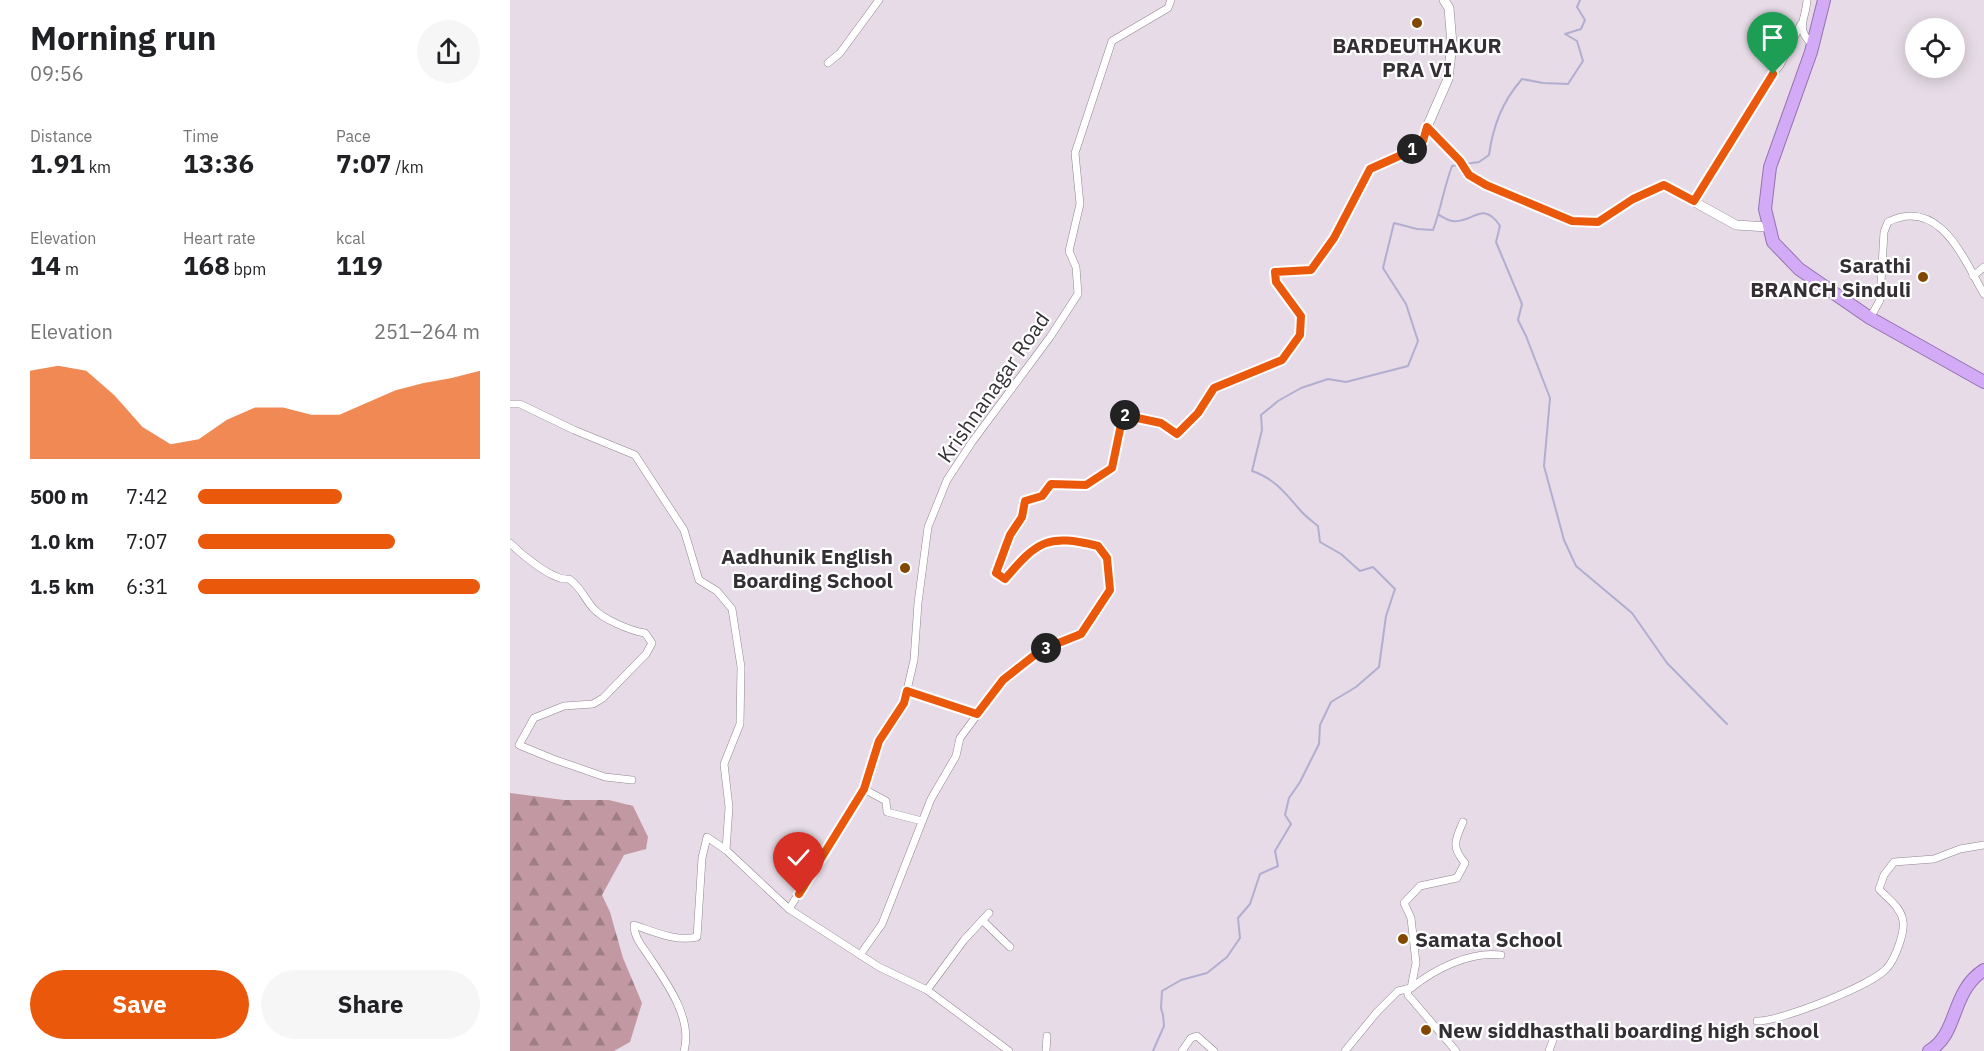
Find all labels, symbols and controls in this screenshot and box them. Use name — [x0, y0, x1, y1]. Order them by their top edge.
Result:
pin — [1747, 12, 1798, 74]
text: Morning run — [30, 16, 216, 59]
marker: BARDEUTHAKUR PRA VI — [1410, 16, 1424, 30]
map controls — [1905, 18, 1965, 78]
button: locate — [1905, 18, 1965, 78]
button: share — [417, 20, 480, 83]
icon: arrive — [1756, 21, 1789, 54]
place label: BARDEUTHAKUR PRA VI — [1332, 31, 1502, 83]
text: 09:56 — [30, 60, 84, 87]
text: Distance — [30, 126, 92, 146]
text: Time — [183, 126, 219, 146]
text: Pace — [336, 126, 371, 146]
pin: 1 — [1397, 134, 1427, 164]
text: 1 — [1407, 139, 1417, 159]
text: 1.91 — [30, 146, 85, 180]
text: 13:36 — [183, 146, 254, 180]
text: 7:07 — [336, 146, 391, 180]
text: km — [85, 157, 111, 177]
text: /km — [391, 157, 424, 177]
text: Elevation — [30, 228, 96, 248]
text: Heart rate — [183, 228, 256, 248]
text: kcal — [336, 228, 365, 248]
text: 14 — [30, 248, 61, 282]
text: 168 — [183, 248, 230, 282]
text: 119 — [336, 248, 383, 282]
place label: Sarathi BRANCH Sinduli — [1750, 251, 1911, 303]
text: m — [61, 259, 79, 279]
text: bpm — [230, 259, 266, 279]
marker: Sarathi BRANCH Sinduli — [1916, 270, 1930, 284]
street label: Krishnanagar Road — [931, 306, 1055, 468]
text: Elevation — [30, 318, 113, 345]
text: 251–264 m — [374, 318, 480, 345]
pin: 2 — [1110, 400, 1140, 430]
text: 2 — [1120, 405, 1130, 425]
text: 500 m — [30, 483, 89, 510]
text: 7:42 — [126, 483, 168, 510]
text: 1.0 km — [30, 528, 94, 555]
text: 7:07 — [126, 528, 168, 555]
place label: Aadhunik English Boarding School — [721, 542, 893, 594]
marker: Aadhunik English Boarding School — [898, 561, 912, 575]
text: 1.5 km — [30, 573, 94, 600]
text: 6:31 — [126, 573, 168, 600]
pin: 3 — [1031, 633, 1061, 663]
text: 3 — [1041, 638, 1051, 658]
pin — [773, 832, 824, 894]
icon: check — [782, 841, 815, 874]
place label: Samata School — [1415, 925, 1562, 953]
marker: Samata School — [1396, 932, 1410, 946]
button: Save — [30, 970, 249, 1039]
button: Share — [261, 970, 480, 1039]
place label: New siddhasthali boarding high school — [1438, 1016, 1819, 1044]
marker: New siddhasthali boarding high school — [1419, 1023, 1433, 1037]

